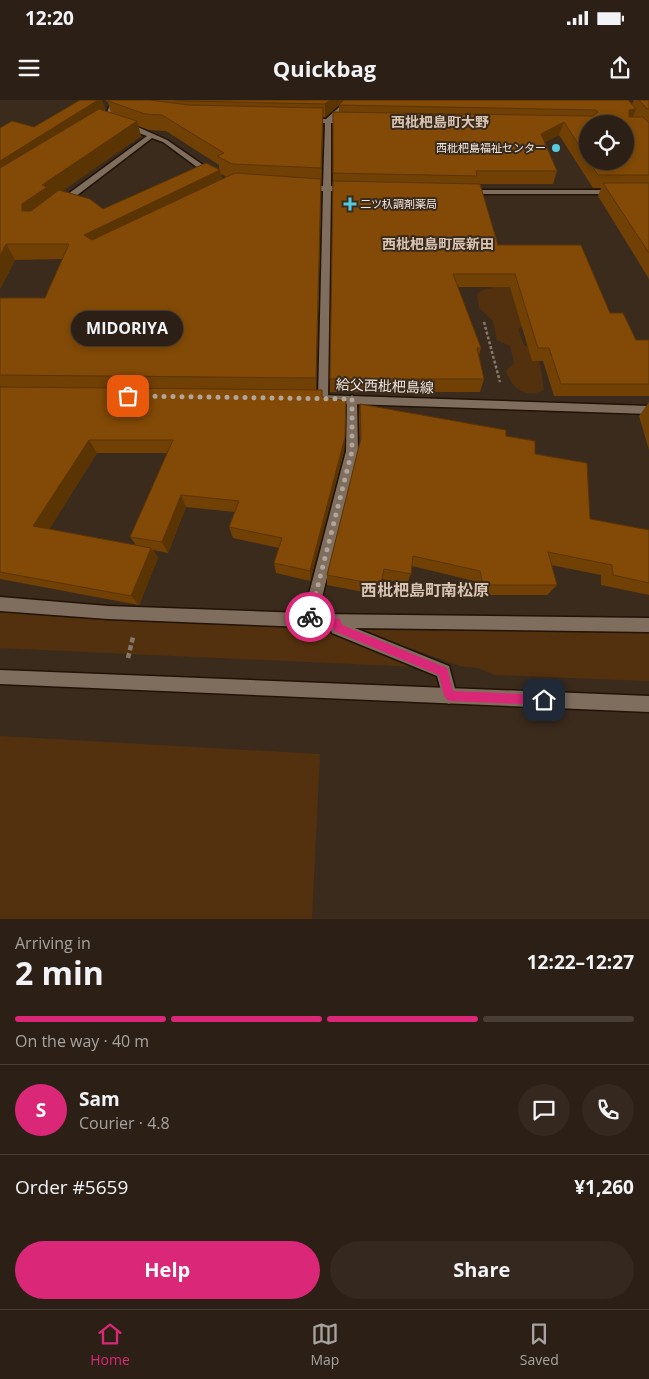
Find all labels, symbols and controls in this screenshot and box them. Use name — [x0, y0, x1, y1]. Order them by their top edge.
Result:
text: 12:20 — [25, 5, 74, 31]
text: Quickbag — [273, 53, 376, 83]
icon: menu — [15, 54, 43, 82]
icon: share — [606, 54, 634, 82]
district label: 西枇杷島町大野 — [391, 112, 489, 131]
map controls — [579, 115, 634, 170]
button: locate — [579, 115, 634, 170]
place label: 西枇杷島福祉センター — [436, 140, 546, 155]
marker: 西枇杷島福祉センター — [550, 142, 562, 154]
place label: 二ツ杁調剤薬局 — [360, 196, 437, 211]
marker: 二ツ杁調剤薬局 — [344, 198, 356, 210]
district label: 西枇杷島町辰新田 — [382, 234, 494, 253]
callout: MIDORIYA — [72, 311, 184, 346]
text: MIDORIYA — [86, 317, 168, 339]
street label: 給父西枇杷島線 — [336, 374, 434, 397]
pin — [107, 375, 149, 417]
icon: bag — [114, 382, 142, 410]
district label: 西枇杷島町南松原 — [361, 579, 489, 601]
courier — [285, 592, 335, 642]
icon: bike — [296, 603, 324, 631]
pin — [523, 679, 565, 721]
icon: home — [530, 686, 558, 714]
text: Arriving in — [15, 932, 91, 954]
text: 12:22–12:27 — [527, 949, 634, 975]
text: 2 min — [15, 951, 104, 994]
text: On the way · 40 m — [15, 1030, 149, 1052]
button: chat — [518, 1084, 570, 1136]
button: phone — [582, 1084, 634, 1136]
text: Sam — [79, 1086, 120, 1112]
text: S — [36, 1097, 46, 1123]
text: Courier · 4.8 — [79, 1112, 170, 1134]
text: Order #5659 — [15, 1174, 128, 1200]
text: ¥1,260 — [574, 1174, 634, 1200]
button: Help — [15, 1241, 320, 1299]
button: Share — [330, 1241, 634, 1299]
tab: Home — [90, 1320, 130, 1369]
tab: Map — [310, 1320, 339, 1369]
tab: Saved — [520, 1320, 559, 1369]

